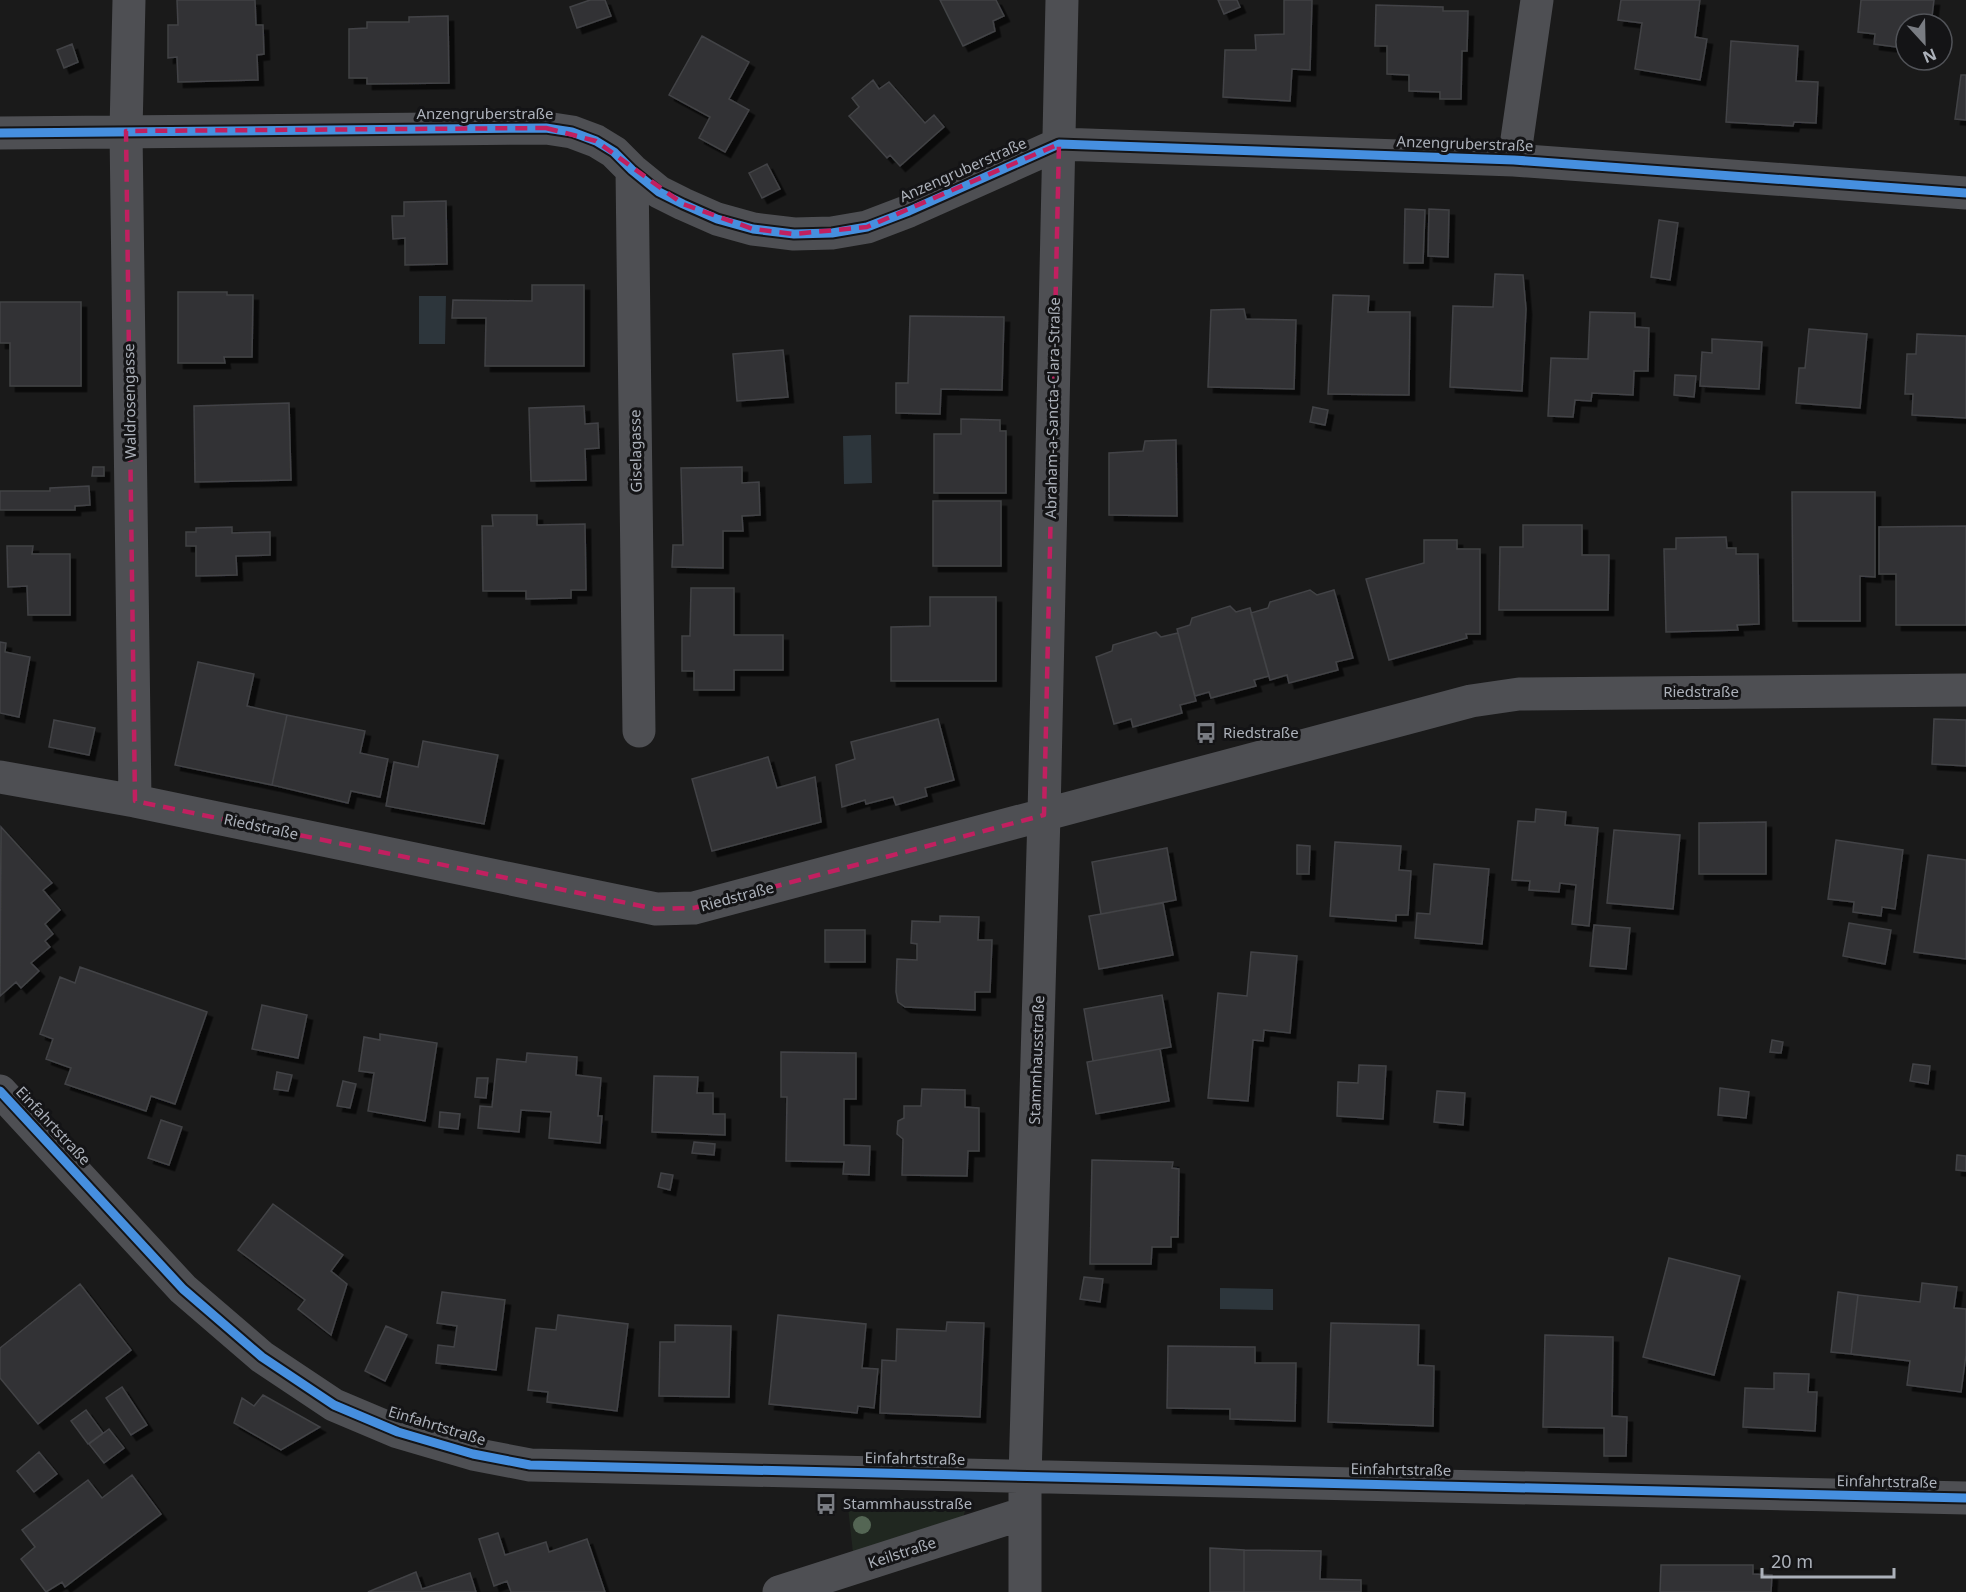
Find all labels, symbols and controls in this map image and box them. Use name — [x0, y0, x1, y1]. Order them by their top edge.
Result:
north arrow — [1894, 12, 1954, 72]
text: N — [1919, 43, 1940, 69]
street label: Anzengruberstraße — [416, 103, 554, 123]
street label: Anzengruberstraße — [1396, 131, 1534, 155]
street label: Anzengruberstraße — [896, 132, 1029, 206]
street label: Abraham-a-Sancta-Clara-Straße — [1040, 297, 1064, 519]
street label: Waldrosengasse — [118, 343, 140, 459]
street label: Giselagasse — [624, 409, 646, 493]
street label: Riedstraße — [1663, 681, 1739, 701]
bus stop icon: Riedstraße — [1194, 721, 1218, 745]
place label: Riedstraße — [1223, 722, 1299, 742]
street label: Riedstraße — [222, 808, 300, 844]
street label: Riedstraße — [698, 877, 776, 915]
street label: Stammhausstraße — [1024, 995, 1048, 1125]
street label: Einfahrtstraße — [12, 1082, 95, 1169]
street label: Einfahrtstraße — [386, 1401, 488, 1449]
street label: Einfahrtstraße — [864, 1447, 966, 1469]
street label: Einfahrtstraße — [1350, 1458, 1452, 1480]
street label: Einfahrtstraße — [1836, 1470, 1938, 1492]
bus stop icon: Stammhausstraße — [814, 1492, 838, 1516]
place label: Stammhausstraße — [843, 1493, 972, 1513]
street label: Keilstraße — [865, 1532, 938, 1572]
scale bar — [1762, 1541, 1894, 1579]
text: 20 m — [1771, 1549, 1813, 1573]

